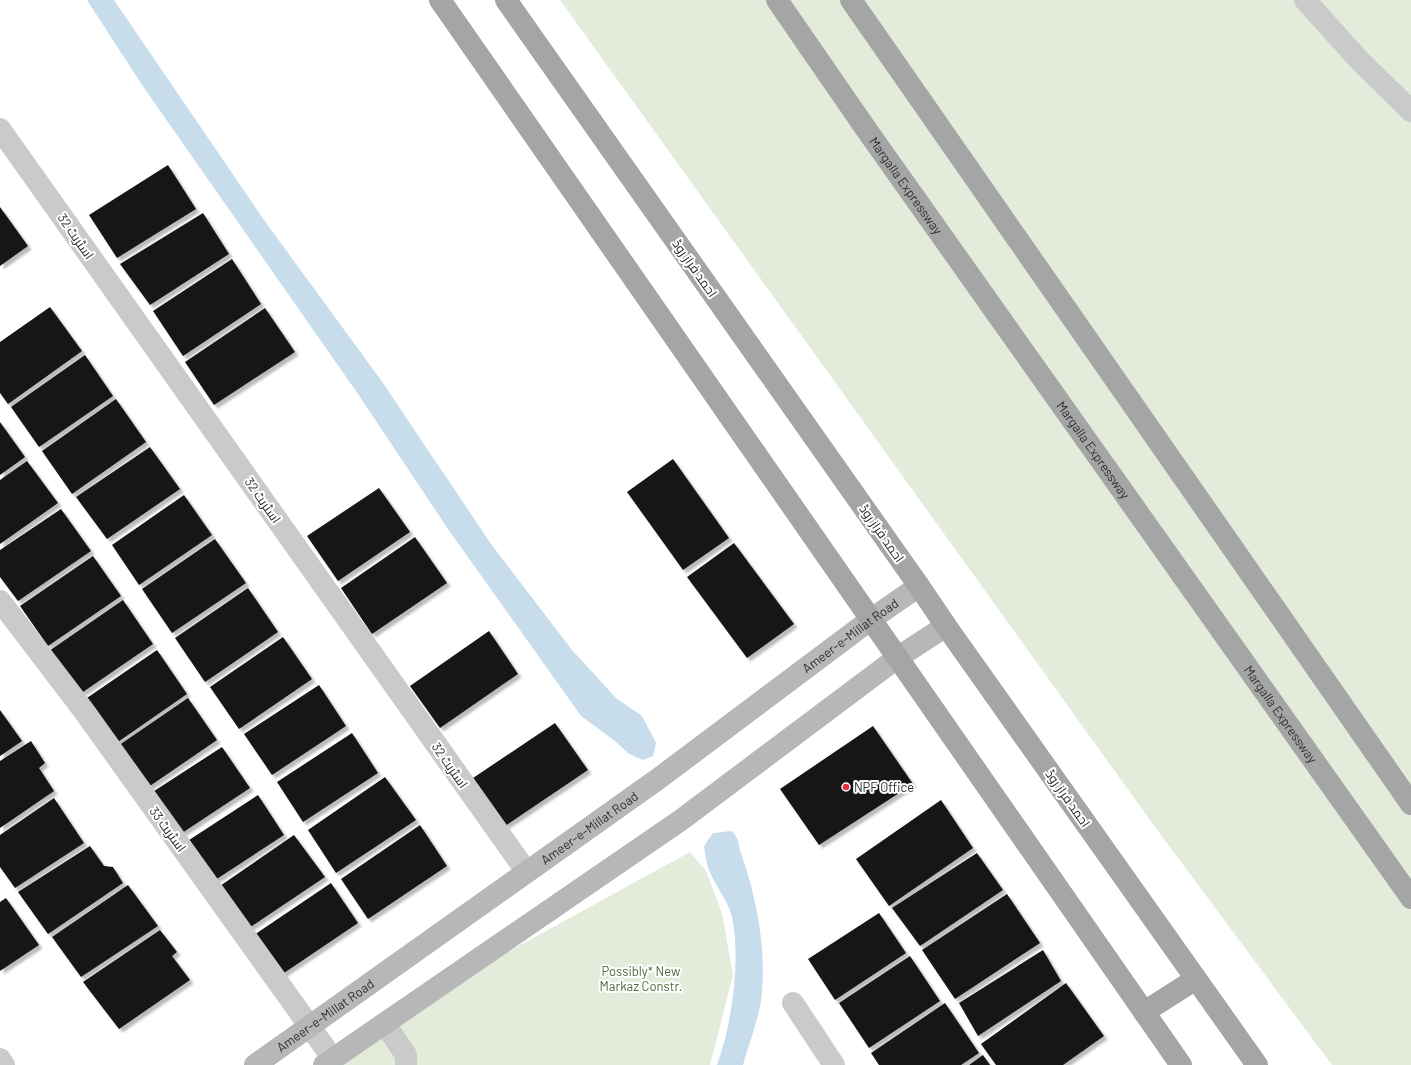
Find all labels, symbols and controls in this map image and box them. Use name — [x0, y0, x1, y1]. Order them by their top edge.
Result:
street label: Margalla Expressway — [866, 134, 946, 237]
street label: اسٹریٹ 32 — [54, 210, 98, 262]
street label: احمد فراز روڈ — [669, 236, 721, 300]
street label: Margalla Expressway — [1053, 398, 1133, 502]
street label: اسٹریٹ 32 — [241, 474, 285, 526]
street label: احمد فراز روڈ — [856, 501, 908, 565]
street label: Ameer-e-Millat Road — [799, 595, 901, 676]
street label: Margalla Expressway — [1241, 662, 1321, 766]
street label: اسٹریٹ 32 — [428, 739, 472, 791]
street label: احمد فراز روڈ — [1042, 766, 1094, 830]
place label: NPF Office — [854, 779, 914, 795]
marker: NPF Office — [841, 782, 851, 792]
street label: Ameer-e-Millat Road — [538, 788, 641, 868]
street label: اسٹریٹ 33 — [146, 803, 190, 855]
park label: Possibly* New Markaz Constr. — [600, 963, 682, 994]
street label: Ameer-e-Millat Road — [273, 975, 377, 1055]

